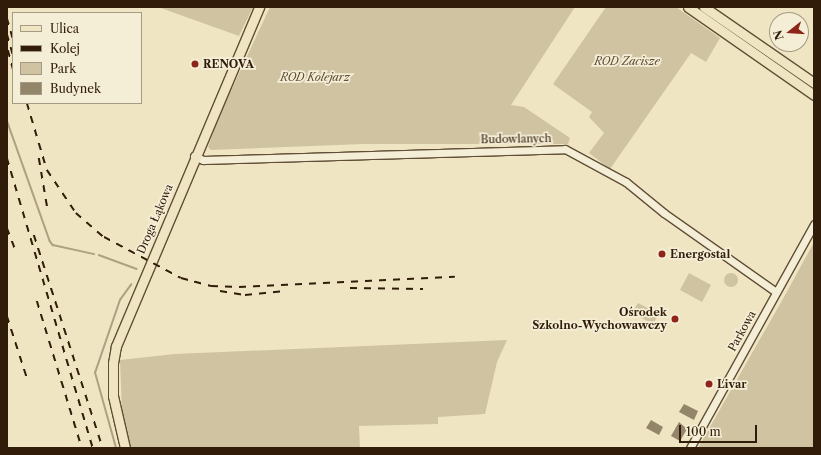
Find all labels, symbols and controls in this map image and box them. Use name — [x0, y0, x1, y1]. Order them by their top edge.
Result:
legend — [12, 12, 142, 104]
north arrow — [769, 12, 809, 52]
text: Ulica — [50, 21, 79, 36]
text: N — [770, 29, 787, 42]
text: Kolej — [50, 41, 80, 56]
park label: ROD Zacisze — [594, 54, 660, 68]
place label: RENOVA — [203, 57, 254, 71]
marker: RENOVA — [190, 59, 200, 69]
text: Park — [50, 61, 76, 76]
park label: ROD Kolejarz — [280, 70, 350, 84]
text: Budynek — [50, 81, 101, 96]
street label: Budowlanych — [480, 132, 552, 146]
street label: Droga Łąkowa — [134, 182, 176, 256]
place label: Energostal — [670, 247, 730, 261]
marker: Energostal — [657, 249, 667, 259]
place label: Ośrodek Szkolno-Wychowawczy — [532, 306, 667, 332]
street label: Parkowa — [725, 308, 759, 354]
marker: Ośrodek Szkolno-Wychowawczy — [670, 314, 680, 324]
place label: Livar — [717, 377, 747, 391]
marker: Livar — [704, 379, 714, 389]
scale bar — [681, 417, 759, 443]
text: 100 m — [686, 424, 721, 439]

